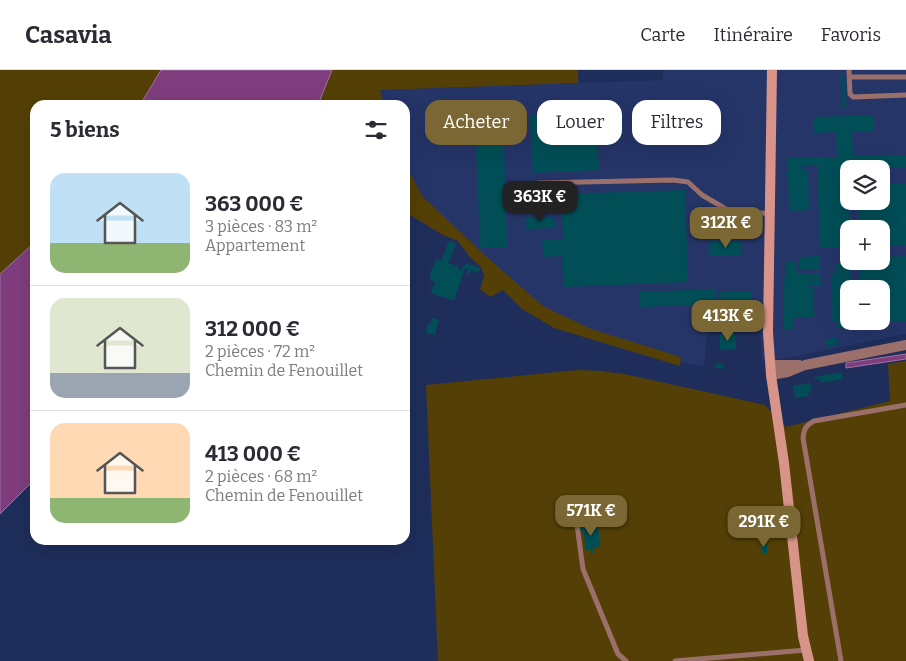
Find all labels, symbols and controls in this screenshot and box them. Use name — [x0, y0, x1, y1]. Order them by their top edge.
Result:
text: Casavia — [25, 21, 112, 49]
text: Carte — [640, 24, 685, 46]
text: Itinéraire — [713, 24, 793, 46]
text: Favoris — [821, 24, 881, 46]
chip: Acheter — [425, 100, 527, 145]
chip: Louer — [537, 100, 622, 145]
chip: Filtres — [632, 100, 721, 145]
icon: filters — [362, 116, 390, 144]
text: 5 biens — [50, 117, 120, 143]
map controls — [840, 160, 890, 330]
button: layers — [840, 160, 890, 210]
pin: 363K € — [499, 180, 581, 223]
text: 363K € — [514, 187, 566, 206]
text: 363 000 € — [205, 191, 304, 217]
icon: home — [90, 193, 150, 253]
pin: 312K € — [685, 206, 767, 249]
text: 312K € — [701, 213, 751, 232]
text: 3 pièces · 83 m² — [205, 217, 317, 236]
button: + — [840, 220, 890, 270]
text: Appartement — [205, 236, 305, 255]
button: − — [840, 280, 890, 330]
pin: 413K € — [687, 300, 769, 342]
text: 413K € — [702, 306, 754, 325]
text: 312 000 € — [205, 316, 300, 342]
icon: home — [90, 318, 150, 378]
text: 2 pièces · 72 m² — [205, 342, 315, 361]
text: Chemin de Fenouillet — [205, 361, 363, 380]
text: 413 000 € — [205, 441, 301, 467]
icon: home — [90, 443, 150, 503]
text: 2 pièces · 68 m² — [205, 467, 317, 486]
text: Chemin de Fenouillet — [205, 486, 363, 505]
pin: 571K € — [550, 494, 632, 537]
text: 571K € — [566, 501, 616, 520]
pin: 291K € — [723, 506, 805, 548]
text: 291K € — [739, 512, 789, 531]

